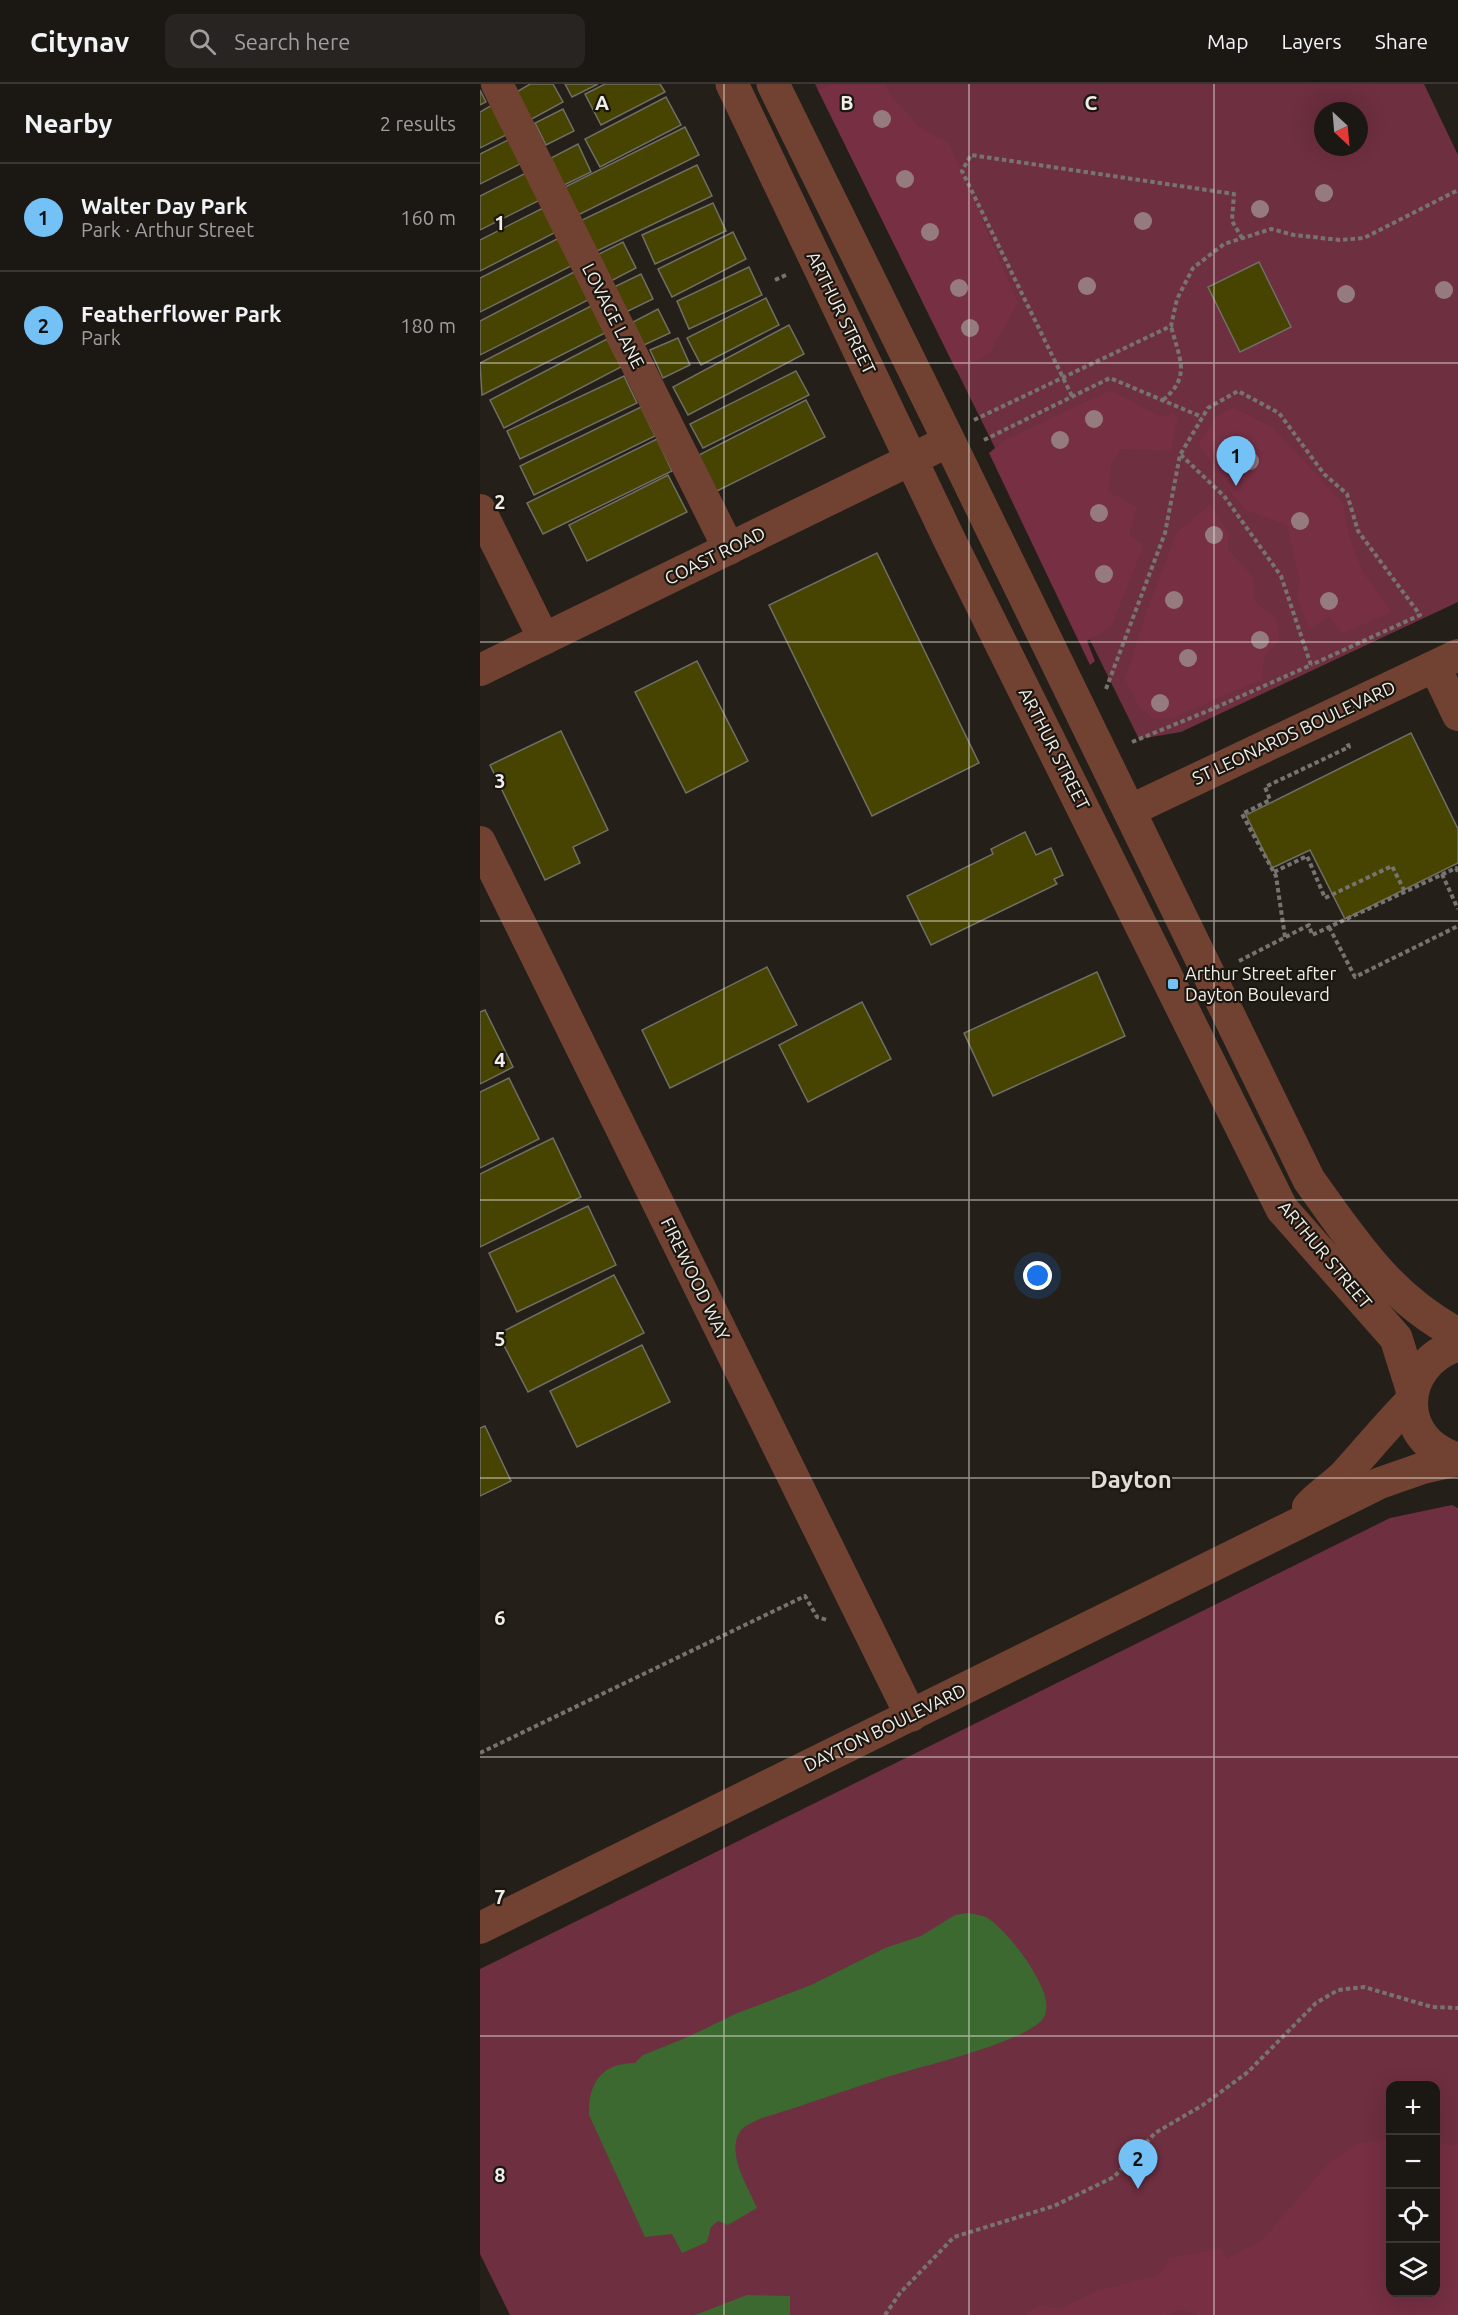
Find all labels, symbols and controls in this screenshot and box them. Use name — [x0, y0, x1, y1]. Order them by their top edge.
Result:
search box — [165, 14, 585, 68]
icon: search — [186, 25, 219, 58]
text: Citynav — [30, 26, 129, 57]
text: Search here — [234, 29, 350, 54]
text: Map — [1207, 29, 1248, 53]
text: Layers — [1281, 29, 1342, 53]
text: Share — [1375, 29, 1428, 53]
text: A — [595, 91, 609, 114]
text: B — [840, 91, 854, 114]
text: C — [1085, 91, 1098, 114]
north arrow — [1314, 102, 1368, 156]
text: Nearby — [24, 109, 112, 138]
text: 2 results — [380, 112, 456, 135]
text: Walter Day Park — [81, 193, 247, 218]
text: 1 — [38, 206, 49, 229]
text: 160 m — [400, 206, 456, 229]
text: 1 — [494, 211, 506, 234]
text: Park · Arthur Street — [81, 218, 254, 241]
street label: ARTHUR STREET — [804, 248, 880, 377]
street label: LOVAGE LANE — [579, 260, 649, 371]
text: Featherflower Park — [81, 301, 281, 326]
text: 2 — [38, 314, 49, 337]
text: 180 m — [400, 314, 456, 337]
text: Park — [81, 326, 121, 349]
pin: 1 — [1216, 436, 1256, 486]
text: 2 — [494, 490, 506, 513]
street label: COAST ROAD — [661, 522, 768, 588]
street label: ST LEONARDS BOULEVARD — [1189, 676, 1398, 788]
street label: ARTHUR STREET — [1016, 684, 1094, 813]
text: 3 — [494, 769, 506, 792]
place label: Arthur Street after Dayton Boulevard — [1185, 963, 1337, 1004]
marker: Arthur Street after Dayton Boulevard — [1166, 977, 1180, 991]
text: 4 — [494, 1048, 506, 1071]
street label: ARTHUR STREET — [1275, 1197, 1376, 1312]
street label: FIREWOOD WAY — [658, 1214, 735, 1344]
your location — [1023, 1261, 1052, 1290]
text: 5 — [494, 1327, 506, 1350]
district label: Dayton — [1090, 1466, 1172, 1493]
text: 6 — [494, 1606, 506, 1629]
street label: DAYTON BOULEVARD — [800, 1679, 969, 1775]
text: 7 — [494, 1885, 506, 1908]
map controls — [1386, 2081, 1440, 2297]
button: + — [1386, 2081, 1440, 2135]
button: − — [1386, 2135, 1440, 2189]
pin: 2 — [1118, 2140, 1158, 2189]
text: 8 — [494, 2163, 506, 2186]
button: locate — [1386, 2189, 1440, 2243]
button: layers — [1386, 2243, 1440, 2297]

